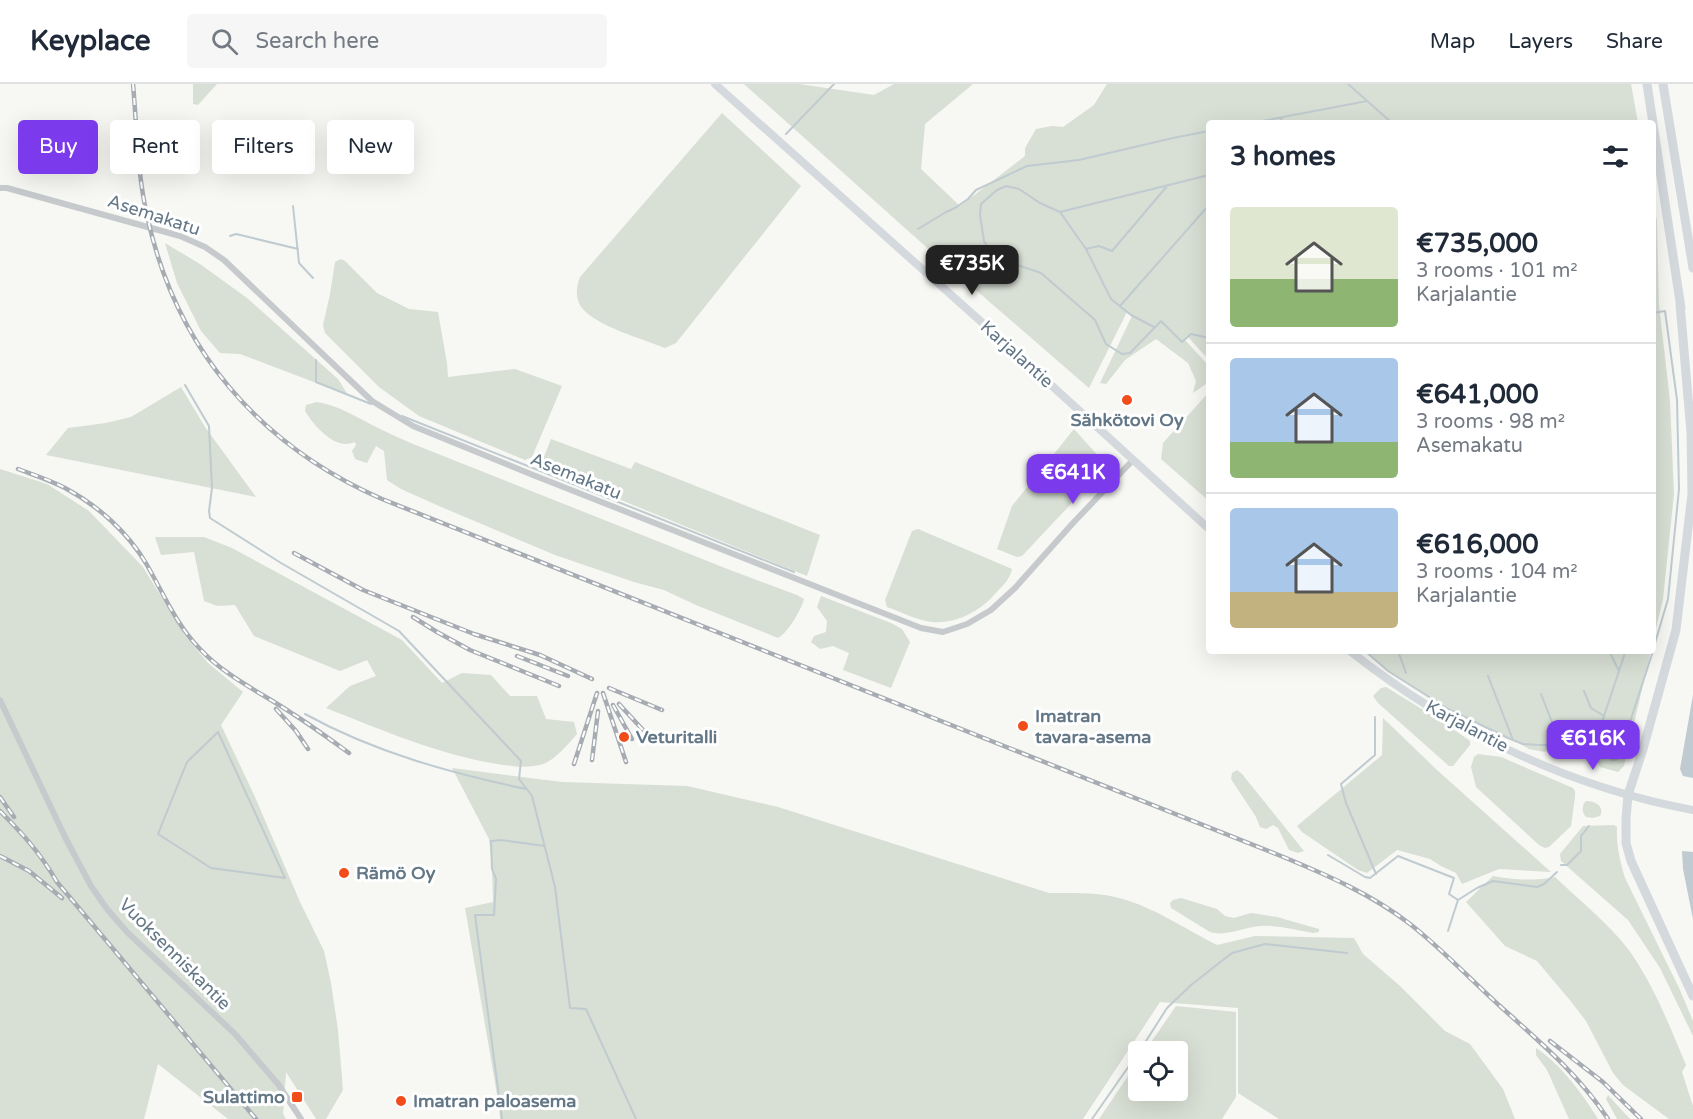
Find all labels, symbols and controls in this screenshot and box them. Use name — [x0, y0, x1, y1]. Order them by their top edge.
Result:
search box — [187, 14, 607, 68]
text: Keyplace — [30, 24, 151, 58]
icon: search — [208, 25, 241, 58]
text: Search here — [256, 28, 379, 54]
text: Map — [1430, 29, 1475, 54]
text: Layers — [1508, 29, 1573, 54]
text: Share — [1606, 29, 1663, 54]
chip: Buy — [18, 120, 98, 174]
chip: Rent — [110, 120, 200, 174]
chip: Filters — [212, 120, 315, 174]
chip: New — [327, 120, 414, 174]
icon: filters — [1599, 140, 1632, 173]
text: 3 homes — [1230, 141, 1336, 172]
street label: Asemakatu — [105, 190, 203, 240]
text: €735,000 — [1416, 228, 1538, 259]
icon: home — [1278, 231, 1350, 303]
pin: €735K — [930, 245, 1014, 296]
text: €735K — [940, 252, 1004, 276]
text: 3 rooms · 101 m² — [1416, 259, 1578, 283]
text: Karjalantie — [1416, 283, 1517, 307]
street label: Karjalantie — [976, 315, 1058, 393]
text: €641,000 — [1416, 379, 1538, 410]
icon: home — [1278, 382, 1350, 454]
marker: Sähkötovi Oy — [1120, 393, 1134, 407]
place label: Sähkötovi Oy — [1070, 409, 1184, 431]
text: 3 rooms · 98 m² — [1416, 410, 1565, 434]
text: Asemakatu — [1416, 434, 1523, 458]
street label: Asemakatu — [527, 448, 625, 504]
pin: €641K — [1031, 454, 1115, 505]
text: €641K — [1041, 461, 1105, 485]
text: €616,000 — [1416, 529, 1538, 560]
icon: home — [1278, 532, 1350, 604]
text: 3 rooms · 104 m² — [1416, 560, 1578, 584]
text: Karjalantie — [1416, 584, 1517, 608]
street label: Karjalantie — [1422, 695, 1512, 757]
place label: Imatran tavara-asema — [1035, 705, 1151, 748]
marker: Imatran tavara-asema — [1016, 719, 1030, 733]
pin: €616K — [1551, 720, 1635, 771]
place label: Veturitalli — [636, 726, 717, 748]
text: €616K — [1561, 727, 1625, 751]
marker: Veturitalli — [617, 730, 631, 744]
place label: Rämö Oy — [356, 862, 436, 884]
marker: Rämö Oy — [337, 866, 351, 880]
street label: Vuoksenniskantie — [114, 893, 236, 1015]
map controls — [1128, 1041, 1188, 1101]
button: locate — [1128, 1041, 1188, 1101]
place label: Sulattimo — [203, 1086, 285, 1108]
marker: Sulattimo — [290, 1090, 304, 1104]
place label: Imatran paloasema — [413, 1090, 576, 1112]
marker: Imatran paloasema — [394, 1094, 408, 1108]

